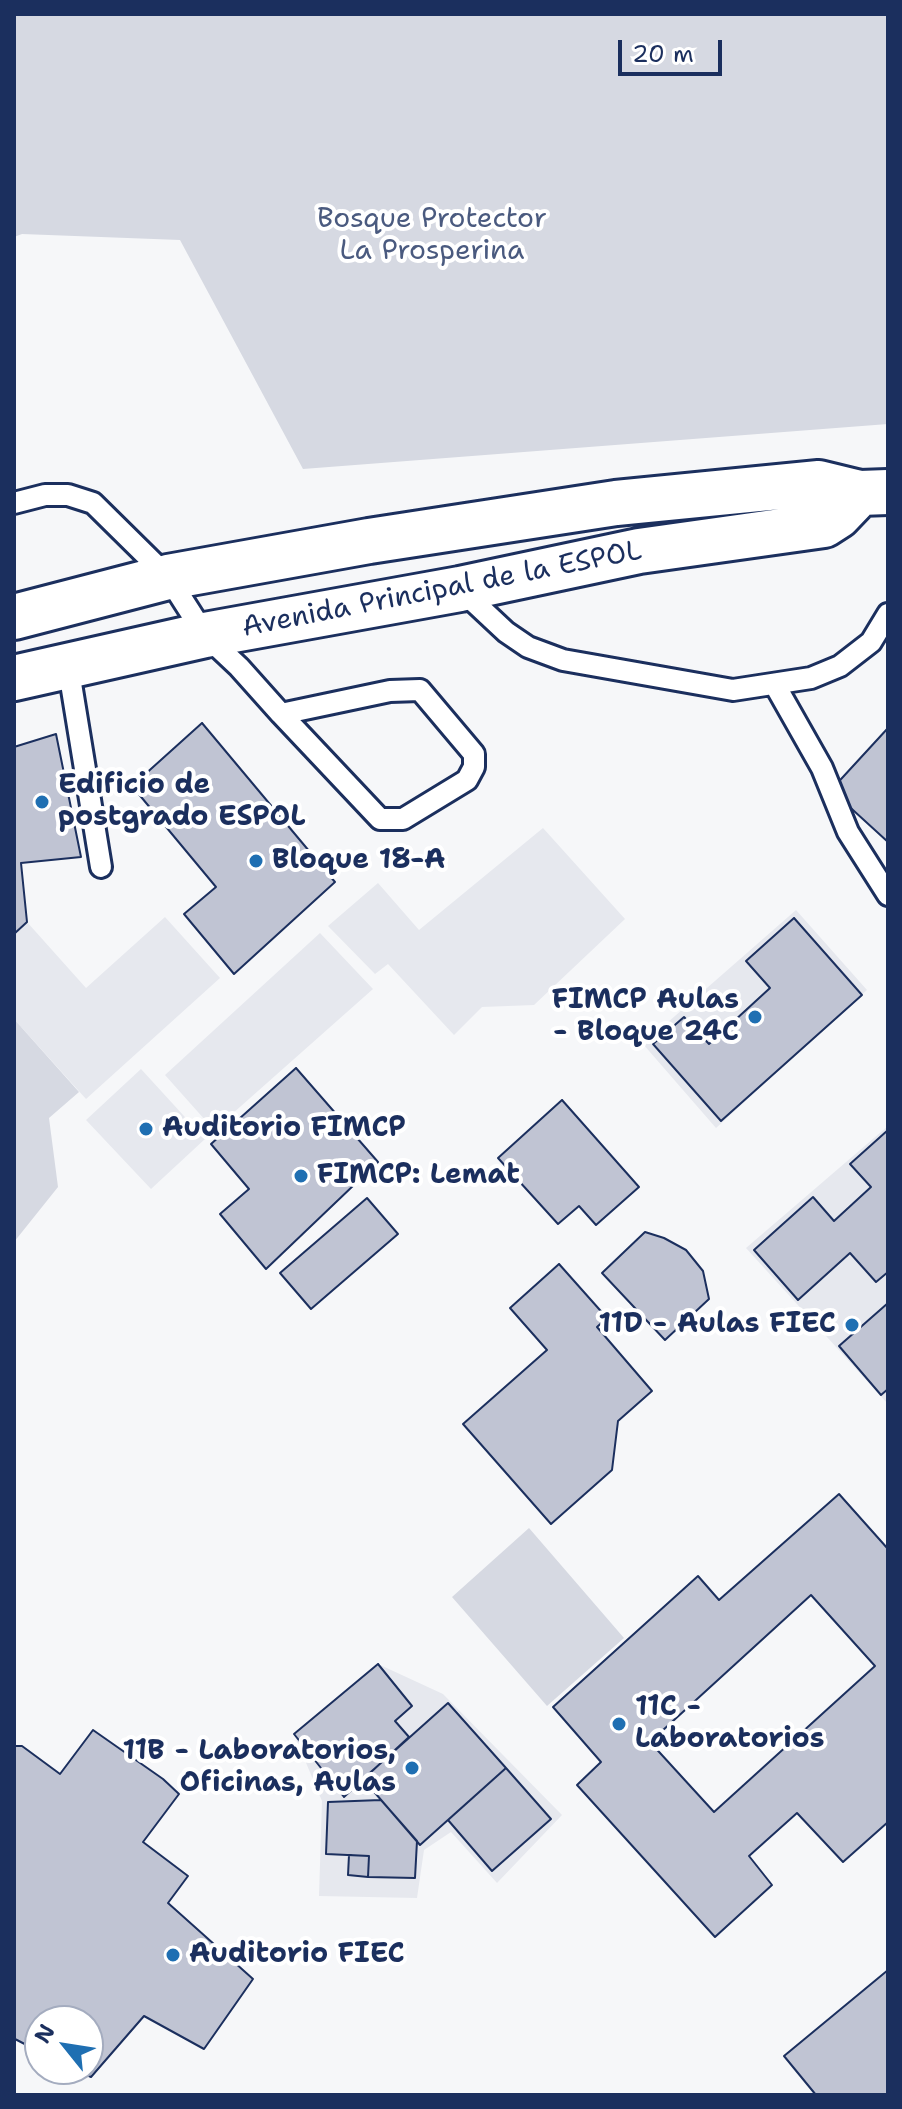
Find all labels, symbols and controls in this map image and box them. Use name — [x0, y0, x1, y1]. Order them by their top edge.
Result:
scale bar — [622, 24, 726, 74]
text: 20 m — [632, 38, 694, 70]
park label: Bosque Protector La Prosperina — [317, 203, 547, 269]
street label: Avenida Principal de la ESPOL — [239, 535, 645, 645]
place label: Edificio de postgrado ESPOL — [58, 769, 306, 835]
marker: Edificio de postgrado ESPOL — [33, 793, 51, 811]
place label: Bloque 18-A — [272, 844, 445, 878]
marker: Bloque 18-A — [247, 852, 265, 870]
place label: FIMCP Aulas - Bloque 24C — [552, 984, 739, 1050]
marker: FIMCP Aulas - Bloque 24C — [746, 1008, 764, 1026]
place label: Auditorio FIMCP — [162, 1112, 406, 1146]
marker: Auditorio FIMCP — [137, 1120, 155, 1138]
place label: FIMCP: Lemat — [317, 1159, 520, 1193]
marker: FIMCP: Lemat — [292, 1167, 310, 1185]
place label: 11D - Aulas FIEC — [599, 1308, 836, 1342]
marker: 11D - Aulas FIEC — [843, 1316, 861, 1334]
place label: 11C - Laboratorios — [635, 1691, 825, 1757]
marker: 11C - Laboratorios — [610, 1715, 628, 1733]
place label: 11B - Laboratorios, Oficinas, Aulas — [123, 1735, 396, 1801]
marker: 11B - Laboratorios, Oficinas, Aulas — [403, 1759, 421, 1777]
place label: Auditorio FIEC — [189, 1938, 405, 1972]
marker: Auditorio FIEC — [164, 1946, 182, 1964]
north arrow — [24, 2005, 104, 2085]
text: N — [28, 2019, 61, 2049]

